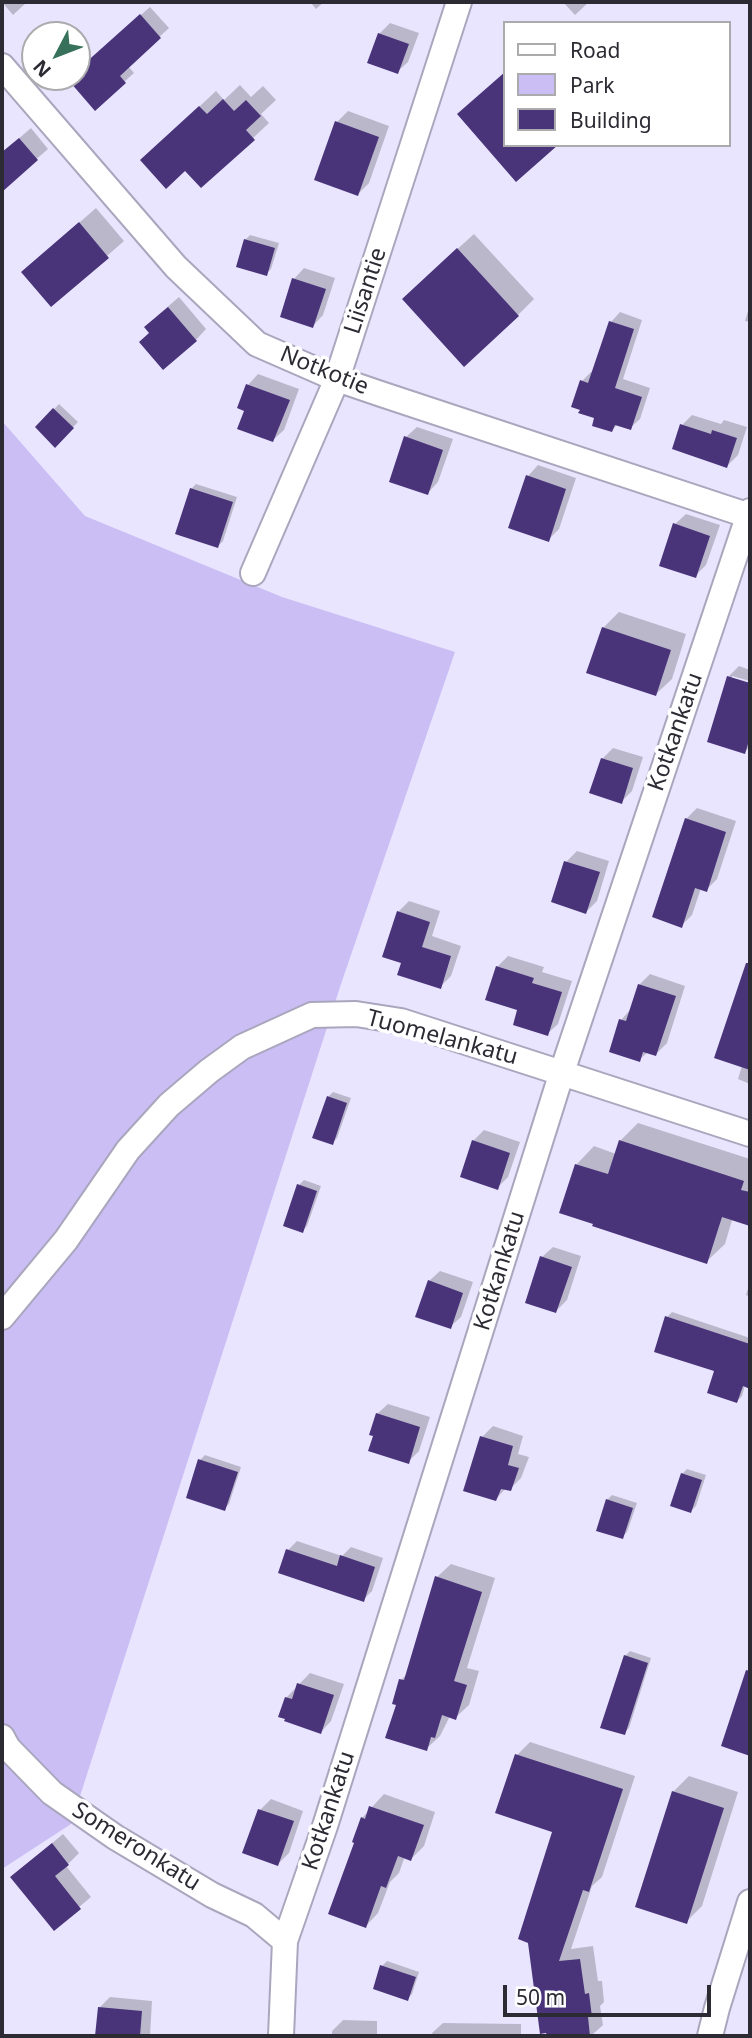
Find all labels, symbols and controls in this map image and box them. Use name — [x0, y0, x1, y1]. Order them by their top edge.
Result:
north arrow — [21, 21, 91, 91]
legend — [504, 21, 731, 147]
text: Road — [570, 36, 620, 64]
text: N — [27, 54, 57, 83]
text: Park — [570, 71, 614, 99]
text: Building — [570, 106, 652, 134]
street label: Liisantie — [339, 244, 393, 338]
street label: Notkotie — [276, 341, 372, 401]
street label: Kotkankatu — [643, 669, 709, 795]
street label: Tuomelankatu — [364, 1005, 520, 1071]
street label: Kotkankatu — [469, 1208, 531, 1334]
street label: Kotkankatu — [297, 1748, 361, 1874]
street label: Someronkatu — [67, 1797, 205, 1897]
scale bar — [507, 1972, 715, 2016]
text: 50 m — [516, 1983, 565, 2011]

